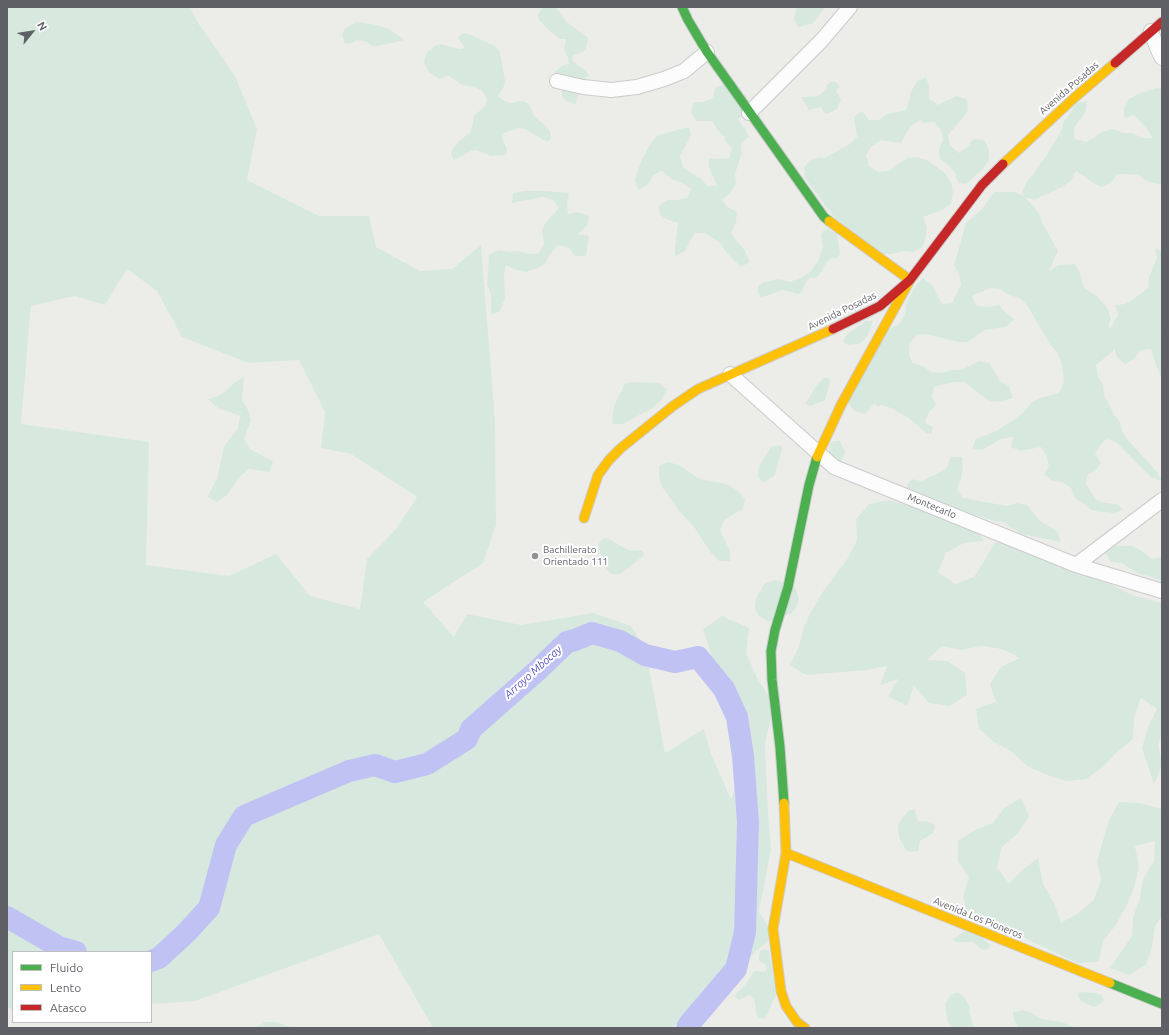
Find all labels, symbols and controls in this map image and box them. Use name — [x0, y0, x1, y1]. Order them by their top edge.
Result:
north arrow — [12, 12, 52, 52]
text: N — [35, 19, 50, 33]
street label: Avenida Posadas — [1037, 59, 1101, 117]
street label: Avenida Posadas — [806, 289, 878, 333]
street label: Montecarlo — [906, 491, 958, 521]
place label: Bachillerato Orientado 111 — [543, 544, 608, 568]
marker: Bachillerato Orientado 111 — [530, 551, 540, 561]
water label: Arroyo Mbocay — [502, 643, 564, 701]
street label: Avenida Los Pioneros — [932, 895, 1024, 941]
legend — [12, 951, 152, 1023]
text: Fluido — [50, 961, 83, 974]
text: Lento — [50, 981, 81, 994]
text: Atasco — [50, 1001, 86, 1014]

